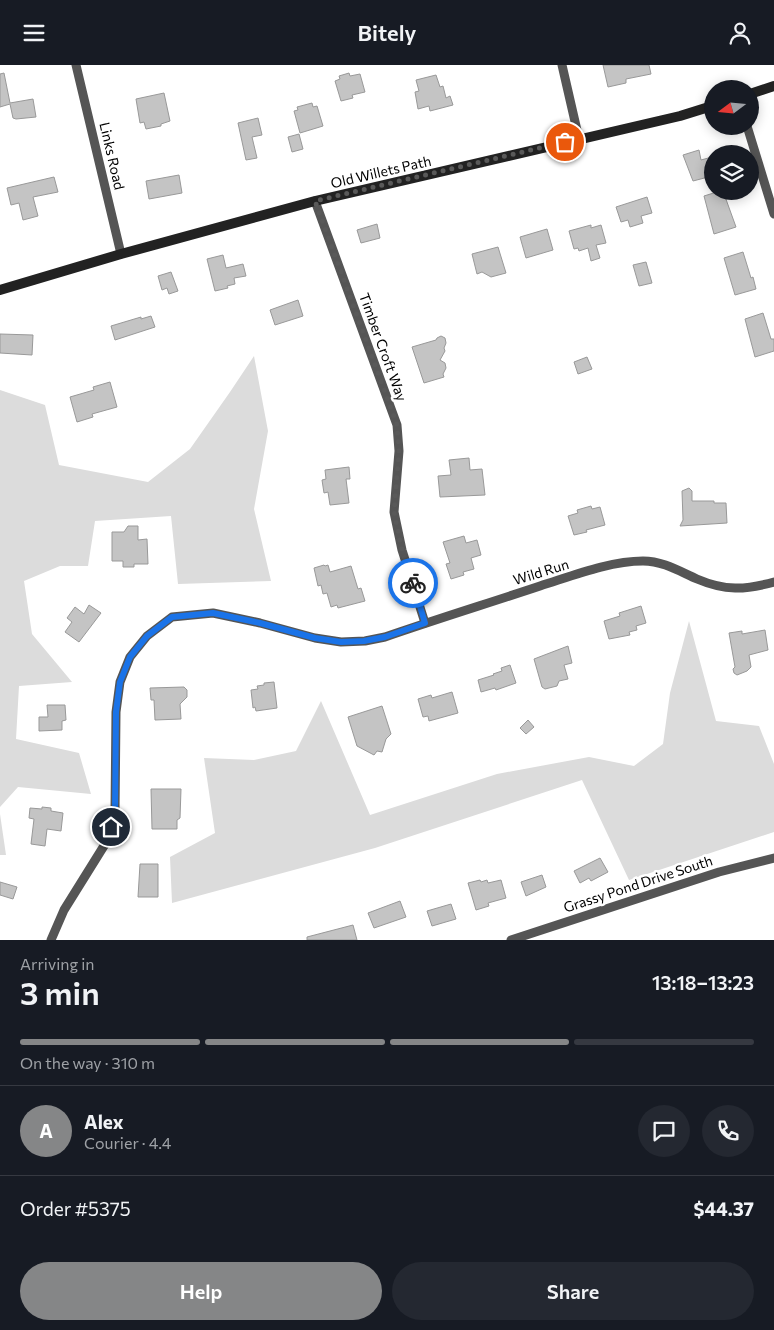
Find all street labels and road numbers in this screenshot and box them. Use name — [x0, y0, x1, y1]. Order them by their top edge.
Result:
street label: Links Road — [96, 120, 129, 191]
street label: Old Willets Path — [329, 152, 433, 191]
street label: Timber Croft Way — [356, 290, 411, 403]
street label: Wild Run — [511, 555, 571, 588]
street label: Grassy Pond Drive South — [561, 851, 715, 916]

